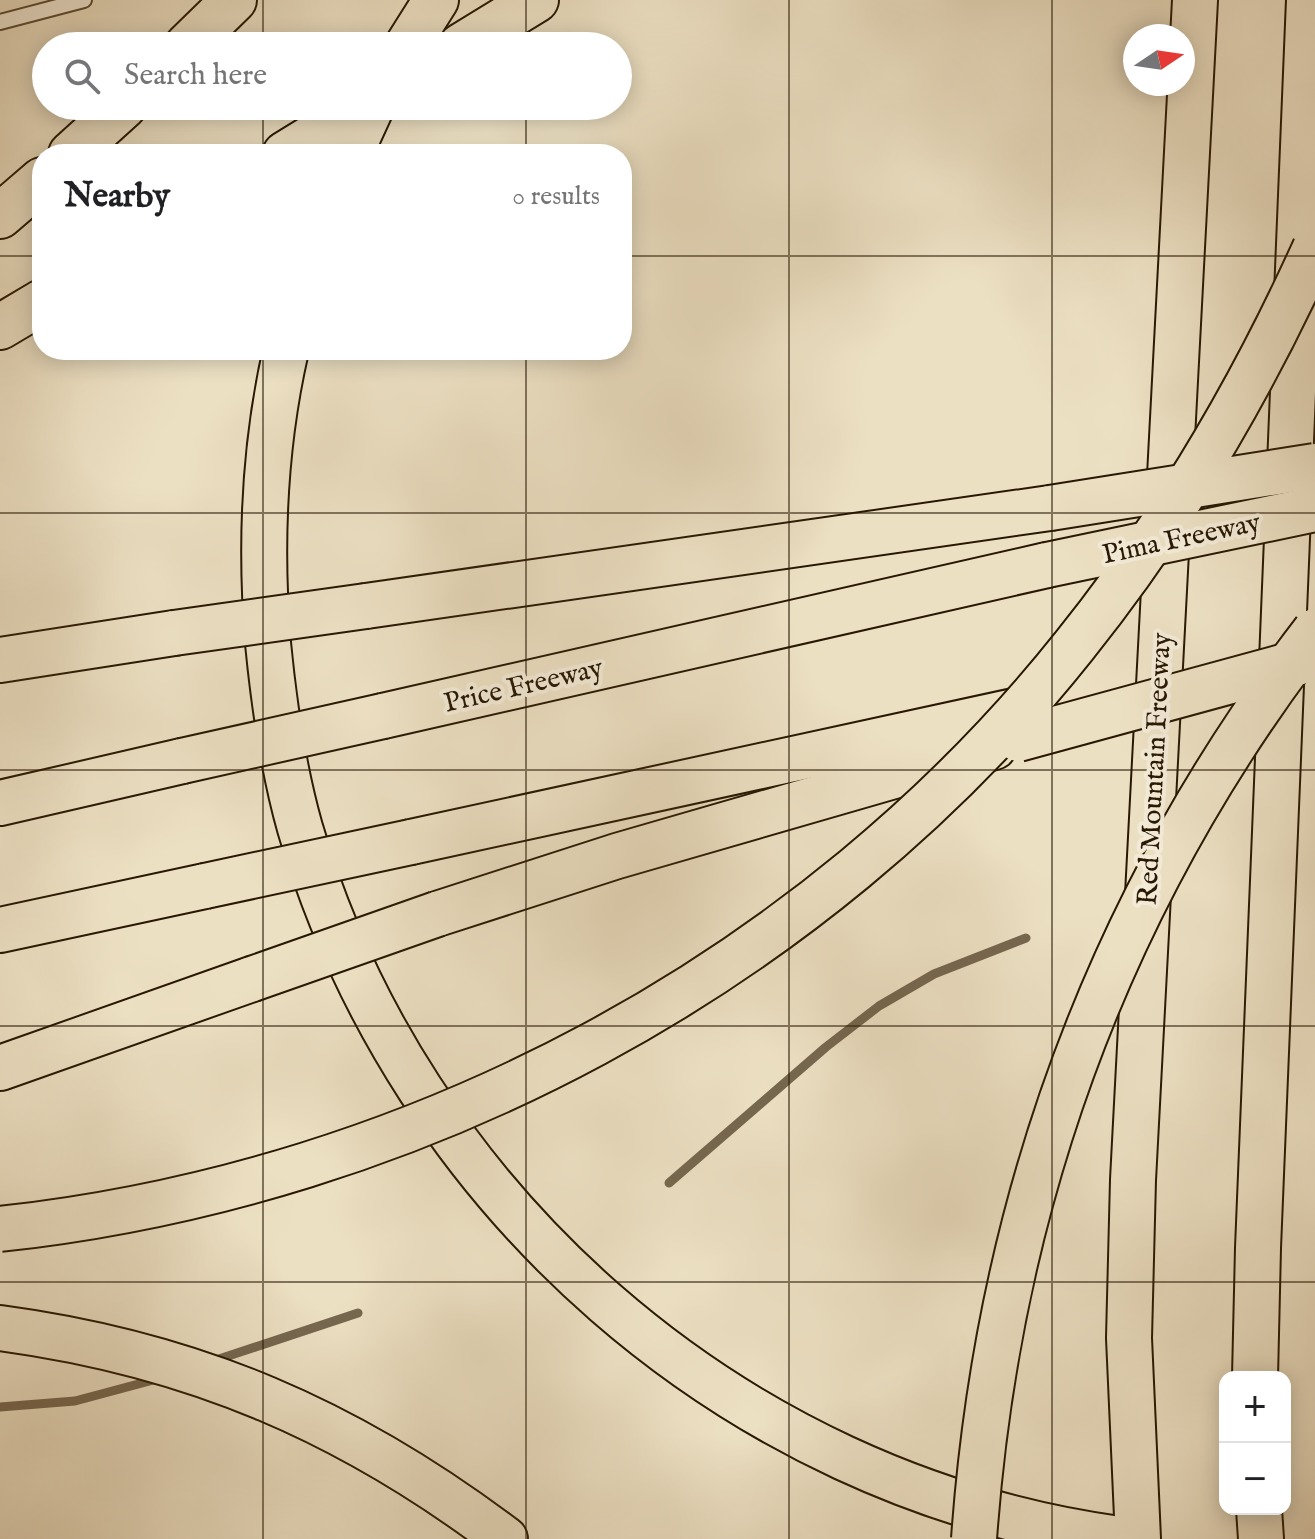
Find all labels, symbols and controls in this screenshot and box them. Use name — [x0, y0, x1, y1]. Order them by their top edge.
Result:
north arrow — [1123, 24, 1195, 96]
search box — [32, 32, 632, 120]
icon: search — [60, 54, 104, 98]
text: Search here — [124, 57, 267, 95]
text: Nearby — [64, 175, 170, 218]
text: 0 results — [512, 180, 600, 213]
street label: Pima Freeway — [1099, 506, 1264, 573]
street label: Red Mountain Freeway — [1131, 632, 1180, 906]
street label: Price Freeway — [441, 651, 607, 722]
map controls — [1219, 1371, 1291, 1515]
button: + — [1219, 1371, 1291, 1443]
button: − — [1219, 1443, 1291, 1515]

